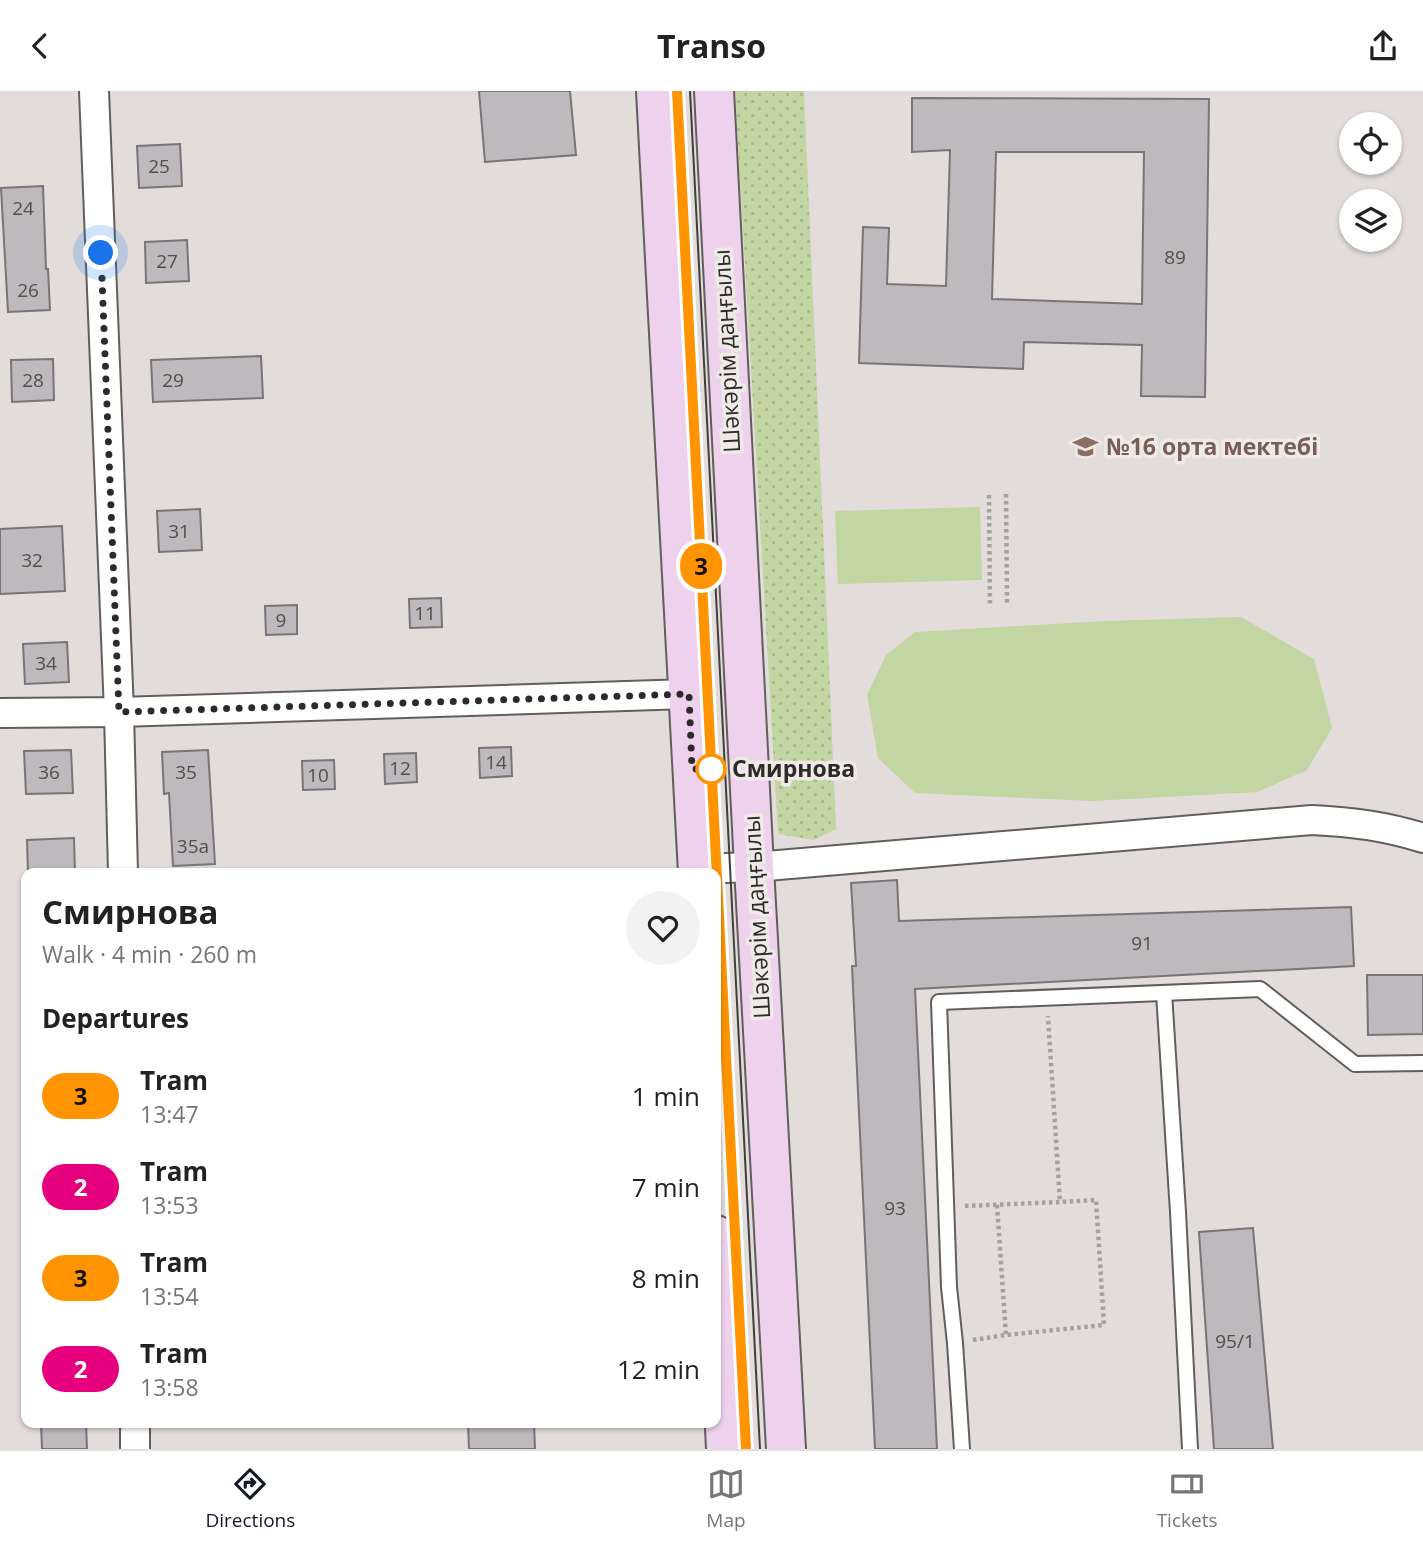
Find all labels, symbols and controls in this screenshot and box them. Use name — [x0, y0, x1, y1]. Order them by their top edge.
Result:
text: Transo — [657, 24, 766, 67]
icon: back — [21, 27, 59, 65]
icon: share — [1364, 27, 1402, 65]
map controls — [1339, 112, 1402, 252]
button: locate — [1339, 112, 1402, 175]
house number: 25 — [148, 153, 170, 179]
button: layers — [1339, 189, 1402, 252]
house number: 24 — [12, 195, 34, 221]
your location — [83, 235, 118, 270]
house number: 89 — [1164, 244, 1186, 270]
house number: 27 — [156, 248, 178, 274]
street label: Шәкәрім даңғылы — [705, 249, 747, 454]
house number: 26 — [17, 277, 39, 303]
house number: 28 — [22, 367, 44, 393]
house number: 29 — [162, 367, 184, 393]
place label: №16 орта мектебі — [1106, 430, 1318, 462]
school or university icon: №16 орта мектебі — [1072, 433, 1100, 461]
house number: 31 — [168, 518, 190, 544]
line badge: 3 — [678, 543, 724, 589]
house number: 32 — [21, 547, 43, 573]
text: 3 — [694, 549, 708, 582]
house number: 11 — [414, 600, 436, 626]
house number: 9 — [276, 607, 286, 633]
house number: 34 — [35, 650, 57, 676]
house number: 14 — [485, 749, 507, 775]
place label: Смирнова — [732, 752, 855, 784]
marker: Смирнова — [696, 754, 726, 784]
house number: 12 — [389, 755, 411, 781]
house number: 36 — [38, 759, 60, 785]
house number: 35 — [175, 759, 197, 785]
house number: 10 — [307, 762, 329, 788]
street label: Шәкәрім даңғылы — [735, 815, 777, 1020]
house number: 35а — [177, 833, 209, 859]
text: Смирнова — [42, 889, 219, 934]
button: heart — [626, 891, 700, 965]
house number: 91 — [1131, 930, 1153, 956]
text: Walk · 4 min · 260 m — [42, 938, 257, 970]
text: Departures — [42, 1000, 189, 1036]
text: Tram — [140, 1062, 208, 1098]
text: 1 min — [632, 1078, 700, 1114]
text: 3 — [74, 1079, 87, 1112]
text: 13:47 — [140, 1098, 199, 1130]
text: Tram — [140, 1153, 208, 1189]
text: 7 min — [632, 1169, 700, 1205]
text: 2 — [74, 1170, 87, 1203]
text: 13:53 — [140, 1189, 199, 1221]
house number: 93 — [884, 1195, 906, 1221]
text: Tram — [140, 1244, 208, 1280]
text: 8 min — [632, 1260, 700, 1296]
text: 3 — [74, 1261, 87, 1294]
text: 13:54 — [140, 1280, 199, 1312]
house number: 95/1 — [1215, 1328, 1255, 1354]
text: Tram — [140, 1335, 208, 1371]
text: 12 min — [617, 1351, 700, 1387]
text: 2 — [74, 1352, 87, 1385]
text: 13:58 — [140, 1371, 199, 1403]
tab: Directions — [206, 1465, 295, 1533]
tab: Map — [706, 1465, 746, 1533]
tab: Tickets — [1157, 1465, 1217, 1533]

